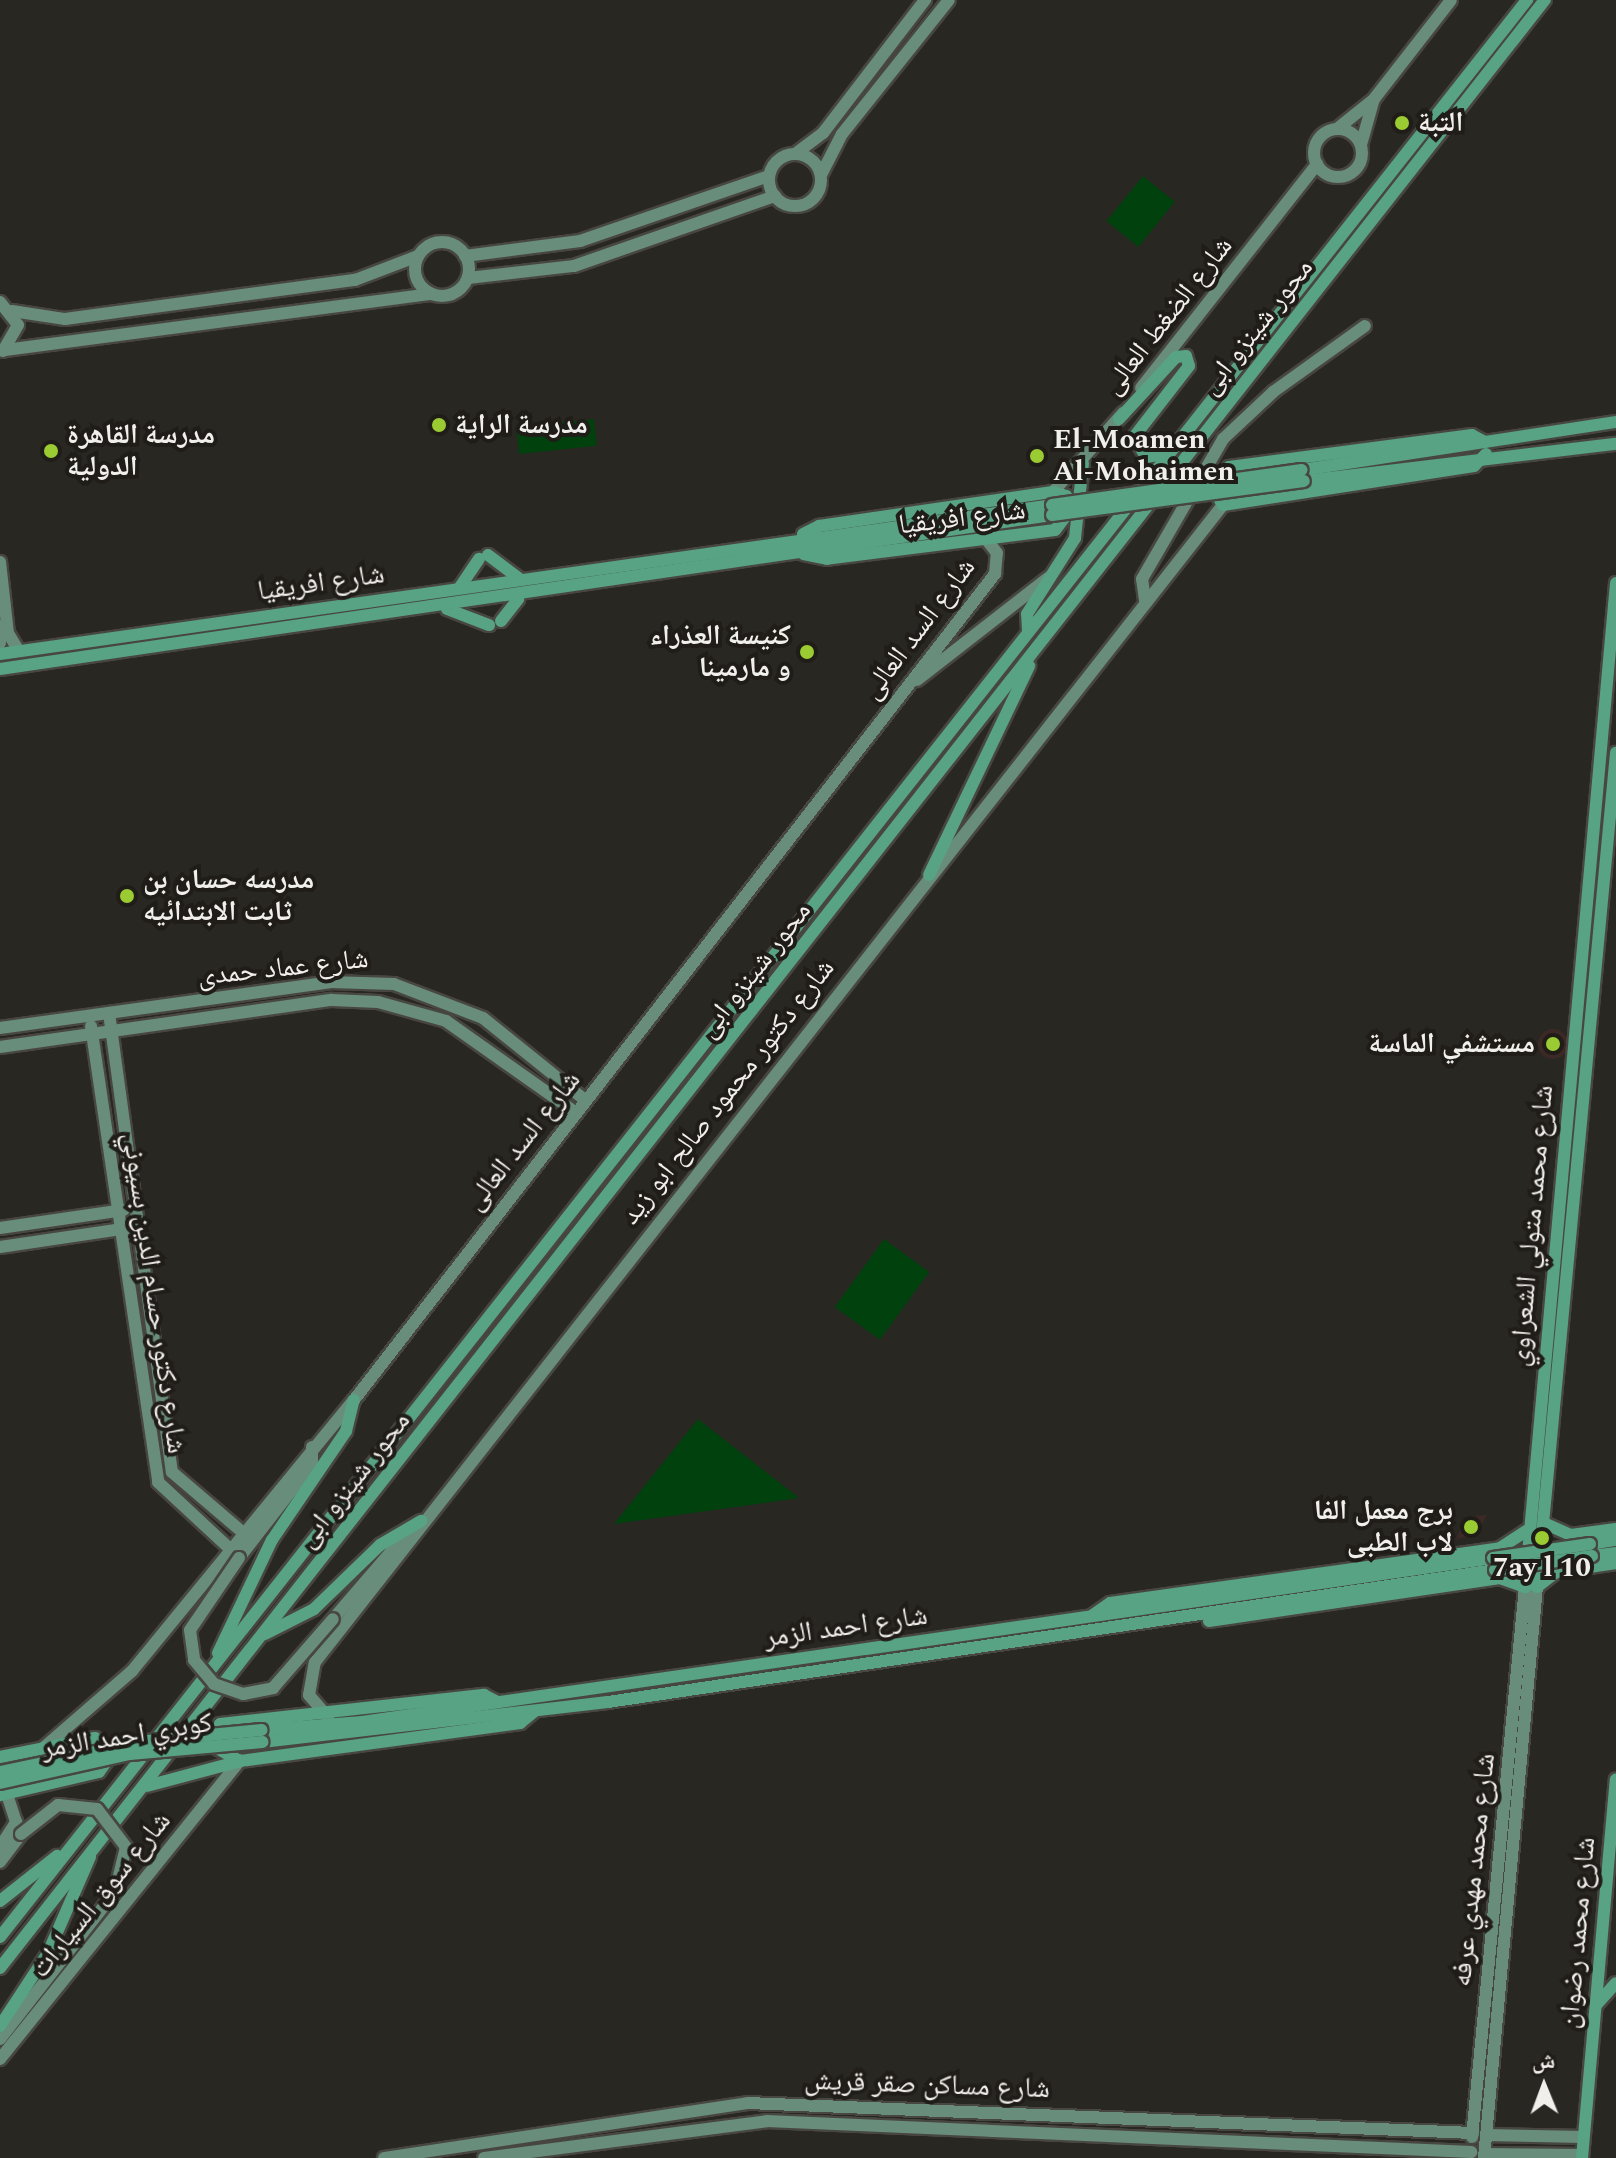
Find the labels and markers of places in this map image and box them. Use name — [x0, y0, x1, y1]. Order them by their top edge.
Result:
place label: التبة — [1418, 106, 1463, 140]
marker: التبة — [1393, 114, 1411, 132]
place label: مدرسة الراية — [455, 408, 588, 442]
marker: مدرسة الراية — [430, 416, 448, 434]
place label: مدرسة القاهرة الدولية — [67, 418, 215, 484]
place label: El-Moamen Al-Mohaimen — [1053, 423, 1235, 489]
marker: مدرسة القاهرة الدولية — [42, 442, 60, 460]
marker: El-Moamen Al-Mohaimen — [1028, 447, 1046, 465]
place label: كنيسة العذراء و مارمينا — [649, 619, 791, 685]
marker: كنيسة العذراء و مارمينا — [798, 643, 816, 661]
place label: مدرسه حسان بن ثابت الابتدائيه — [143, 863, 314, 929]
marker: مدرسه حسان بن ثابت الابتدائيه — [118, 887, 136, 905]
place label: مستشفي الماسة — [1368, 1027, 1535, 1061]
marker: مستشفي الماسة — [1542, 1033, 1564, 1055]
place label: برج معمل الفا لاب الطبى — [1314, 1494, 1453, 1560]
marker: برج معمل الفا لاب الطبى — [1460, 1516, 1482, 1538]
marker: 7ay l 10 — [1533, 1529, 1551, 1547]
place label: 7ay l 10 — [1493, 1551, 1591, 1585]

